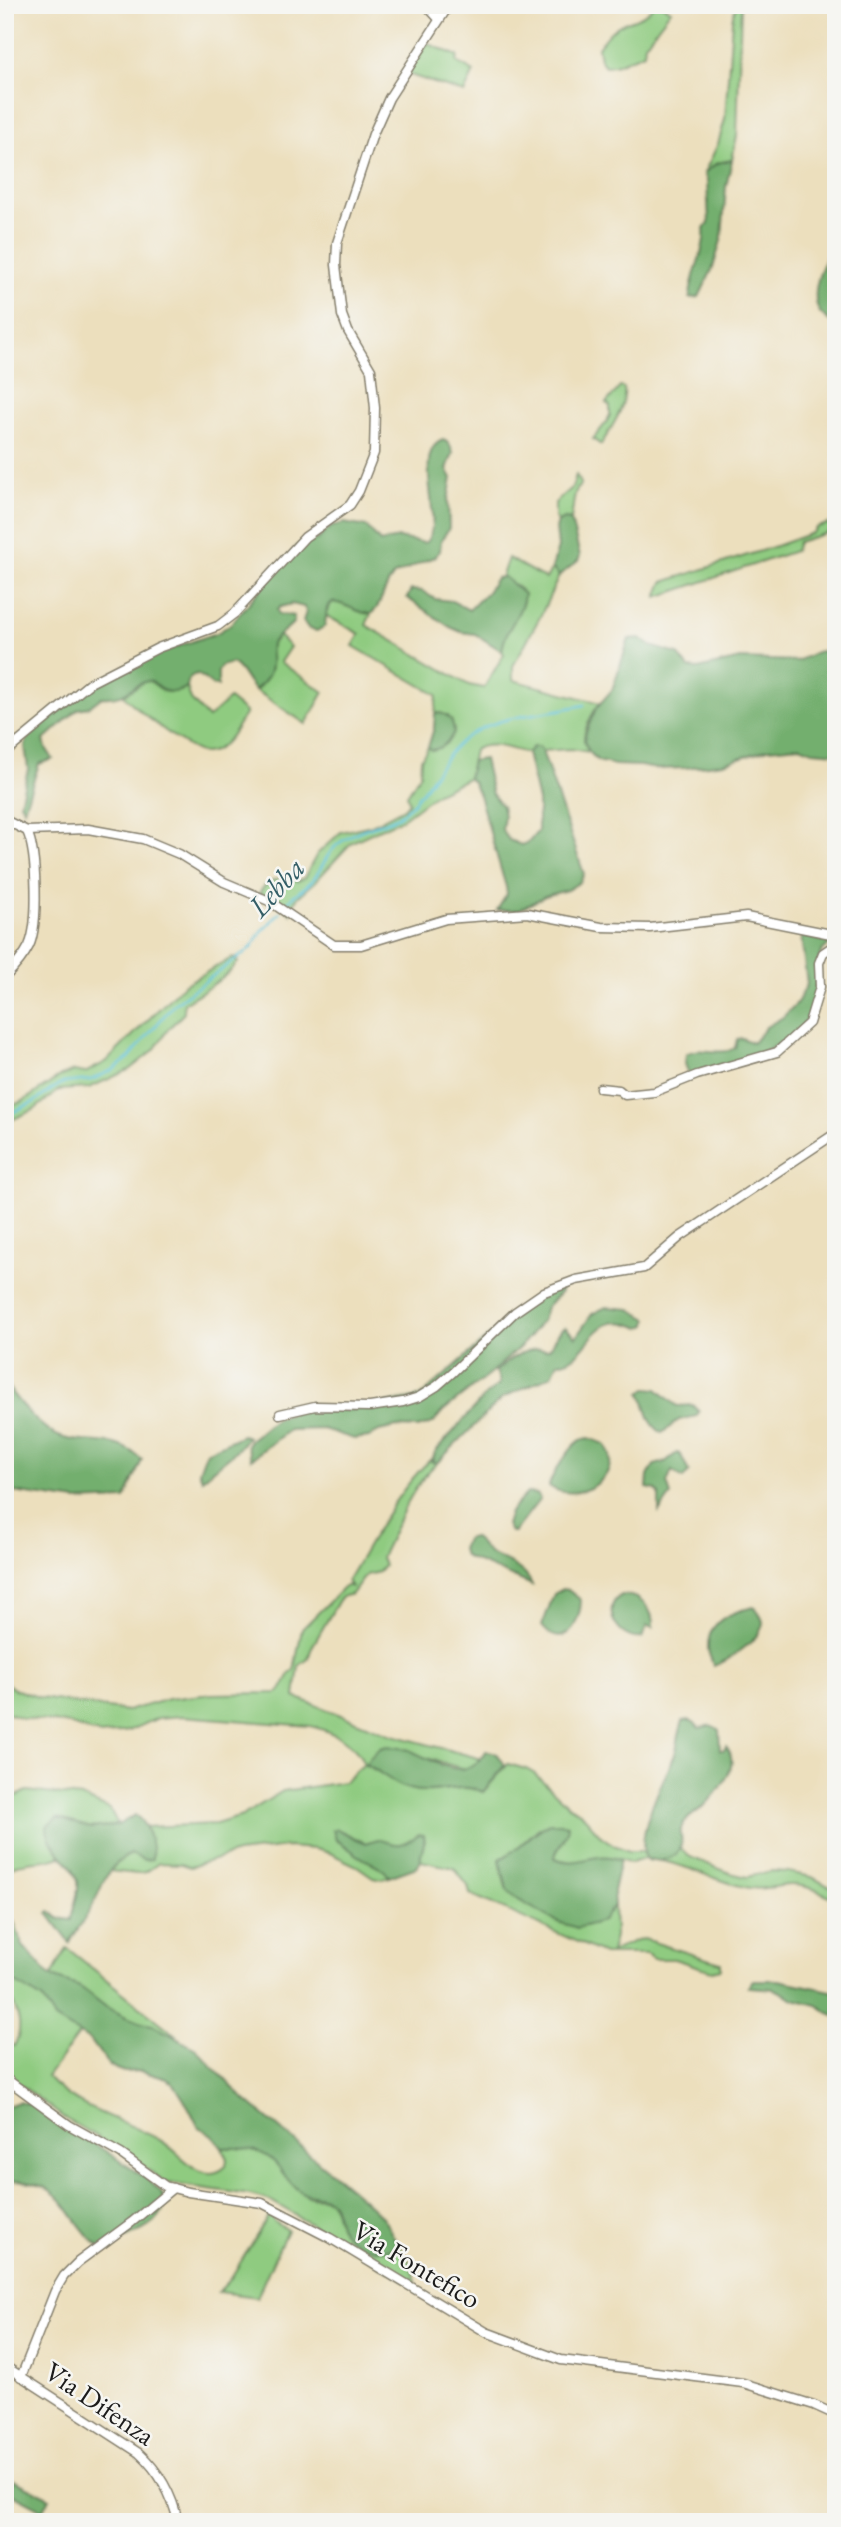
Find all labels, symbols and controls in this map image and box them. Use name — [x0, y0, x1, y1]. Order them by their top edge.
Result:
water label: Lebba — [238, 849, 313, 926]
street label: Via Fontefico — [346, 2212, 488, 2316]
street label: Via Difenza — [38, 2353, 163, 2453]

